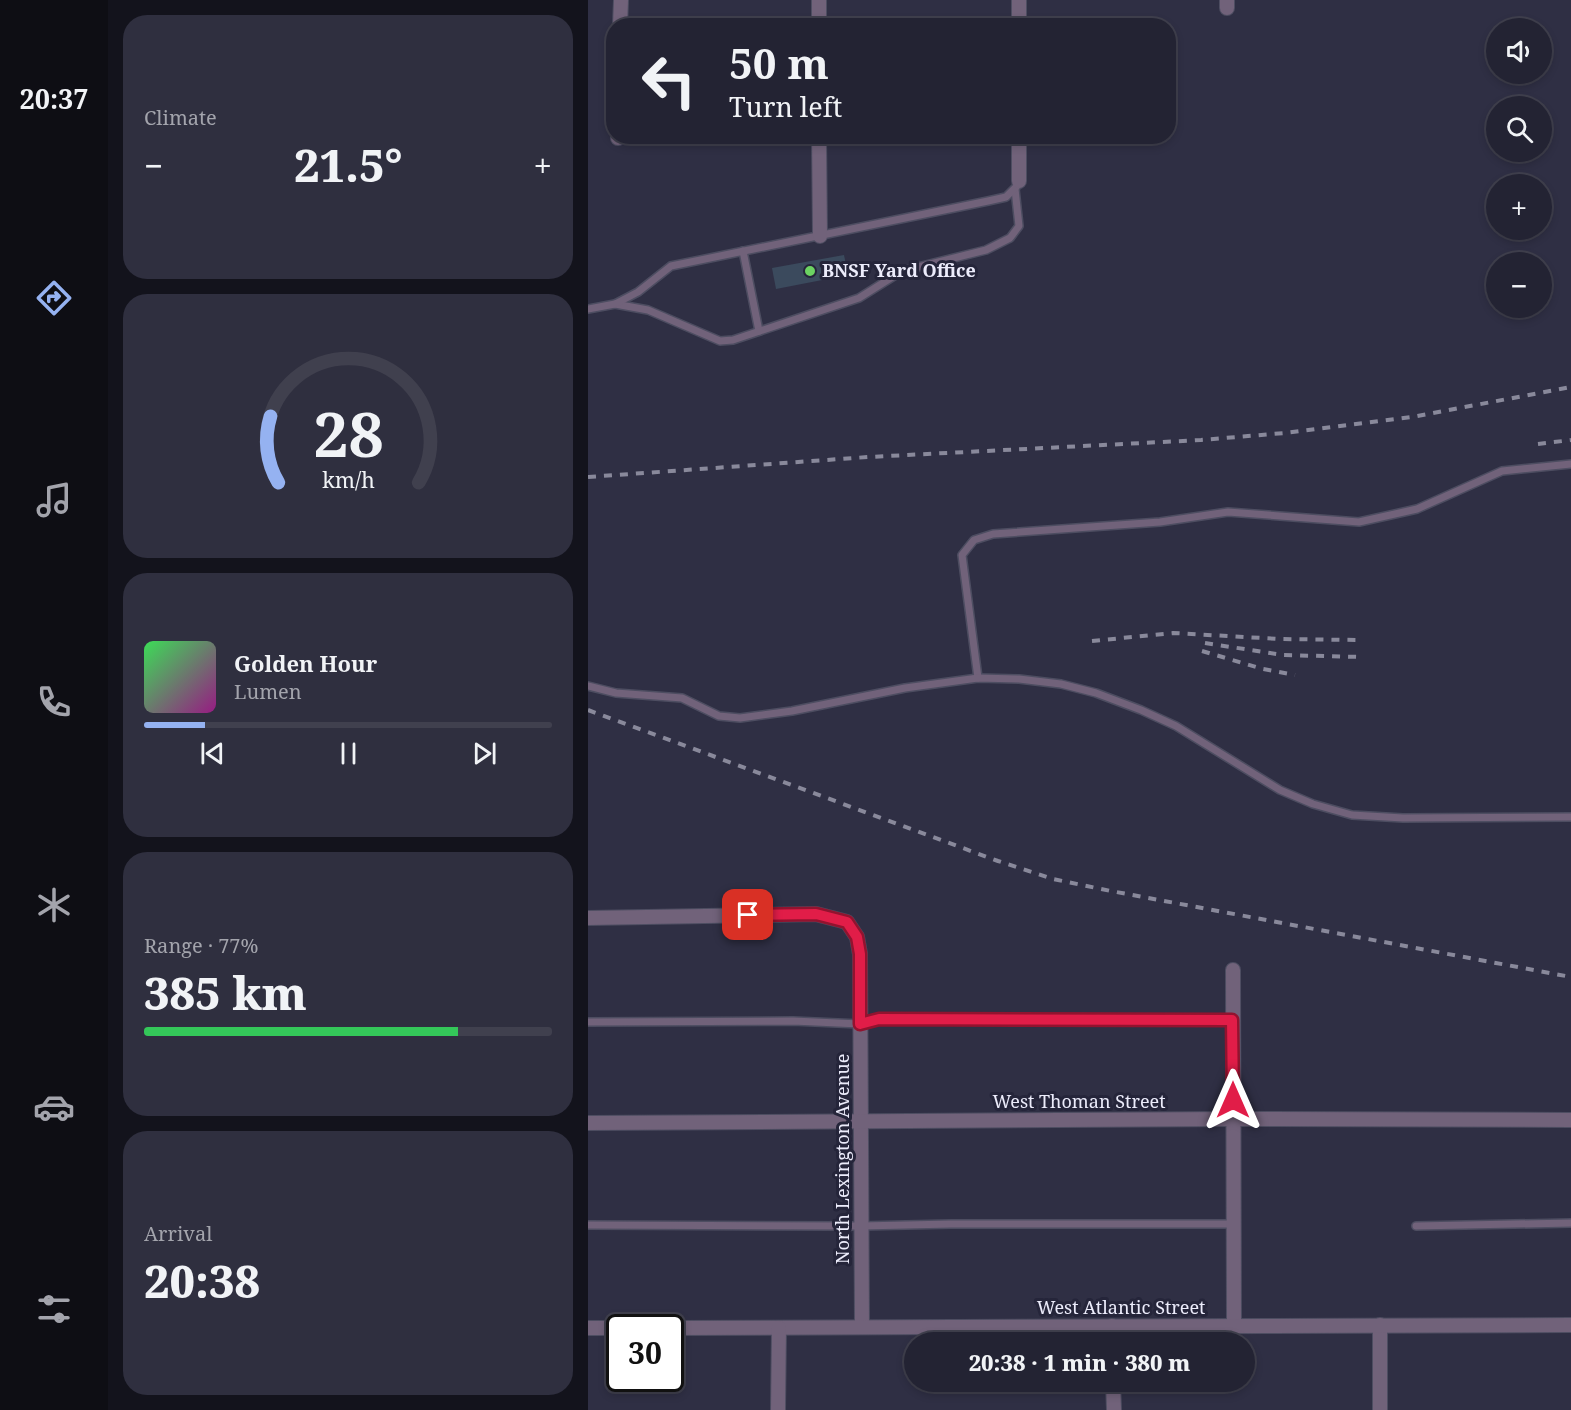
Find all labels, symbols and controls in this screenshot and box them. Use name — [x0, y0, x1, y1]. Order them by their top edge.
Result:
map controls — [1486, 18, 1552, 318]
button: sound — [1486, 18, 1552, 84]
text: 50 m — [729, 34, 829, 91]
icon: left — [630, 42, 708, 120]
text: 20:37 — [19, 80, 89, 117]
text: Turn left — [729, 88, 842, 125]
button: search — [1486, 96, 1552, 162]
text: Climate — [144, 104, 217, 131]
text: 21.5° — [294, 134, 403, 195]
text: − — [144, 143, 163, 188]
text: + — [534, 143, 552, 188]
button: + — [1486, 174, 1552, 240]
button: − — [1486, 252, 1552, 318]
place label: BNSF Yard Office — [822, 258, 976, 282]
marker: BNSF Yard Office — [803, 264, 817, 278]
icon: directions — [33, 277, 75, 319]
text: 28 — [313, 390, 383, 475]
text: km/h — [322, 465, 375, 494]
icon: music — [33, 479, 75, 521]
text: Golden Hour — [234, 648, 377, 678]
text: Lumen — [234, 678, 302, 705]
icon: phone — [33, 681, 75, 723]
icon: previous — [196, 737, 229, 770]
icon: pause — [332, 737, 365, 770]
icon: next — [468, 737, 501, 770]
icon: climate — [33, 884, 75, 926]
pin — [722, 889, 773, 940]
icon: arrive — [731, 898, 764, 931]
text: Range · 77% — [144, 932, 258, 959]
text: 385 km — [144, 962, 307, 1023]
street label: North Lexington Avenue — [830, 1054, 854, 1264]
position arrow — [1201, 1068, 1265, 1132]
icon: car — [33, 1086, 75, 1128]
street label: West Thoman Street — [992, 1089, 1166, 1113]
text: Arrival — [144, 1220, 212, 1247]
text: 20:38 — [144, 1250, 260, 1311]
icon: filters — [33, 1288, 75, 1330]
street label: West Atlantic Street — [1037, 1295, 1205, 1319]
speed limit sign: 30 — [606, 1314, 684, 1392]
text: 20:38 · 1 min · 380 m — [969, 1347, 1190, 1377]

